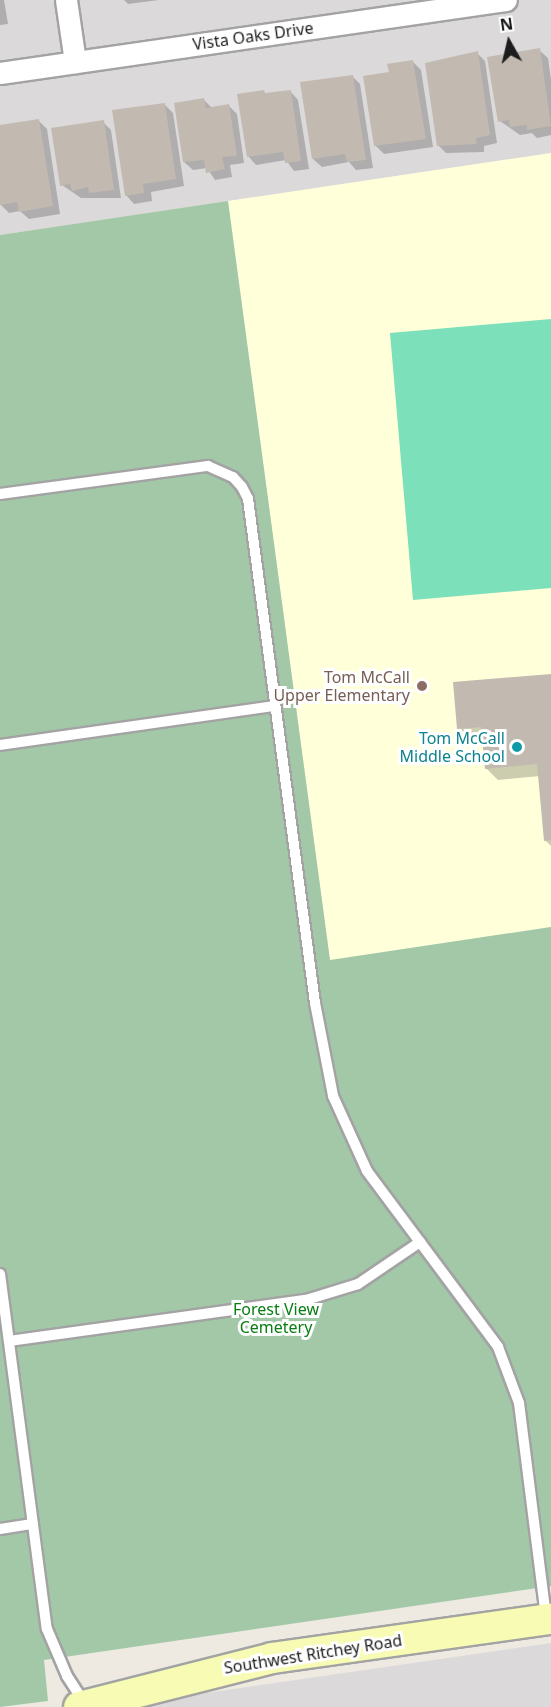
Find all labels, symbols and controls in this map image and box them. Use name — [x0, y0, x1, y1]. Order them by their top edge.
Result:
north arrow — [479, 12, 539, 72]
text: N — [499, 12, 514, 36]
street label: Vista Oaks Drive — [191, 18, 315, 54]
place label: Tom McCall Upper Elementary — [273, 667, 410, 705]
marker: Tom McCall Upper Elementary — [415, 679, 429, 693]
place label: Tom McCall Middle School — [400, 728, 505, 766]
marker: Tom McCall Middle School — [510, 740, 524, 754]
park label: Forest View Cemetery — [233, 1299, 319, 1337]
street label: Southwest Ritchey Road — [223, 1630, 403, 1678]

